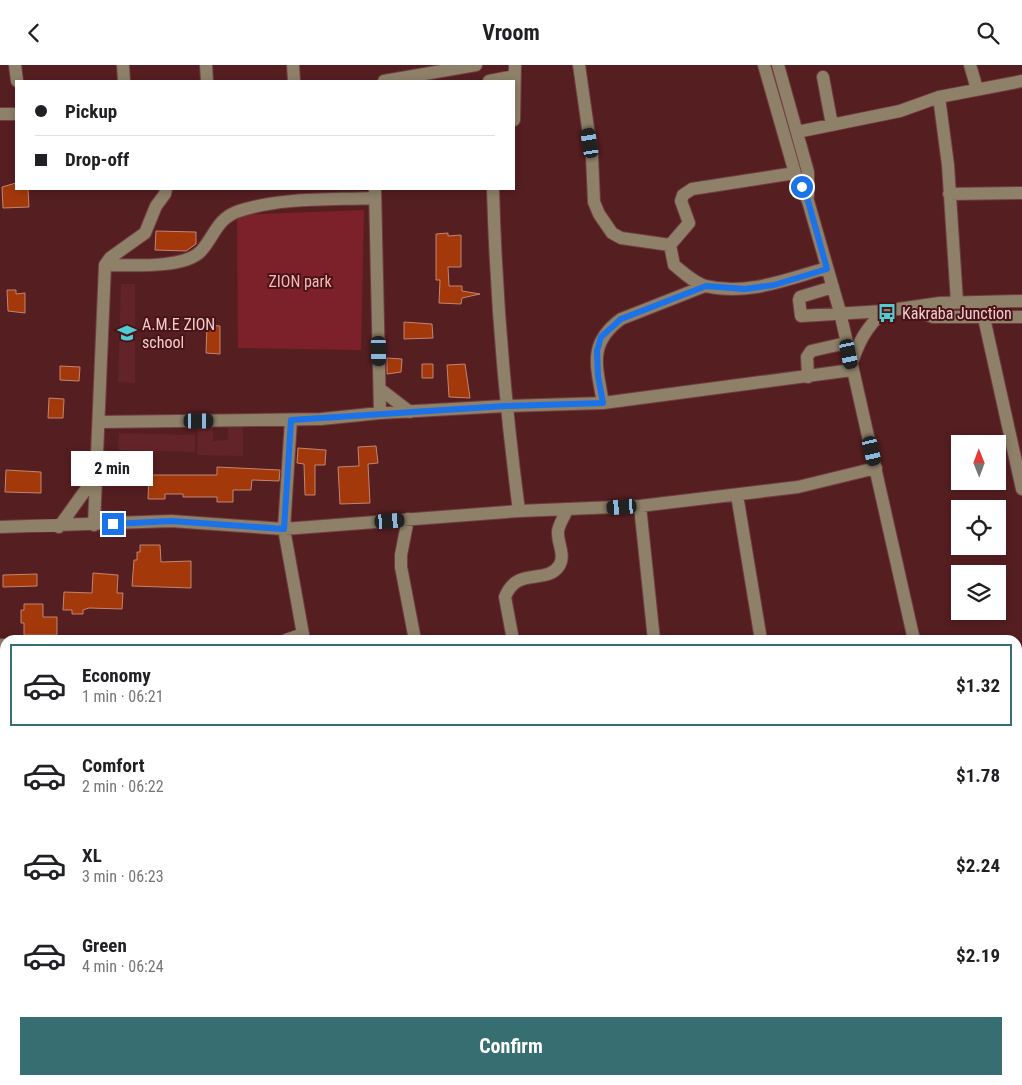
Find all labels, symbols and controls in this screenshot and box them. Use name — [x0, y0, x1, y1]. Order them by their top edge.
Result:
icon: back — [20, 19, 48, 47]
icon: search — [974, 19, 1002, 47]
text: Vroom — [482, 20, 540, 45]
text: Pickup — [65, 100, 117, 123]
car — [580, 127, 599, 159]
text: Drop-off — [65, 148, 129, 171]
route start — [791, 176, 813, 198]
park label: ZION park — [268, 272, 332, 291]
bus stop icon: Kakraba Junction — [876, 302, 898, 324]
place label: Kakraba Junction — [902, 304, 1012, 323]
place label: A.M.E ZION school — [142, 315, 215, 352]
school or university icon: A.M.E ZION school — [116, 322, 138, 344]
car — [371, 336, 386, 366]
car — [838, 338, 859, 370]
car — [184, 414, 214, 429]
car — [861, 435, 882, 467]
north arrow — [951, 435, 1006, 490]
map controls — [951, 435, 1006, 620]
callout: 2 min — [72, 451, 154, 487]
text: 2 min — [94, 459, 130, 478]
car — [606, 498, 637, 516]
button: locate — [951, 500, 1006, 555]
car — [374, 512, 405, 530]
route end — [102, 513, 124, 535]
button: layers — [951, 565, 1006, 620]
icon: car — [22, 663, 67, 708]
text: Economy — [82, 664, 151, 687]
text: $1.32 — [956, 674, 1000, 697]
text: 1 min · 06:21 — [82, 687, 164, 706]
icon: car — [22, 753, 67, 798]
text: Comfort — [82, 754, 145, 777]
text: $1.78 — [956, 764, 1000, 787]
text: 2 min · 06:22 — [82, 777, 164, 796]
icon: car — [22, 843, 67, 888]
text: XL — [82, 844, 102, 867]
text: $2.24 — [956, 854, 1000, 877]
text: 3 min · 06:23 — [82, 867, 164, 886]
icon: car — [22, 933, 67, 978]
text: Green — [82, 934, 127, 957]
text: $2.19 — [956, 944, 1000, 967]
text: 4 min · 06:24 — [82, 957, 164, 976]
button: Confirm — [20, 1017, 1002, 1075]

